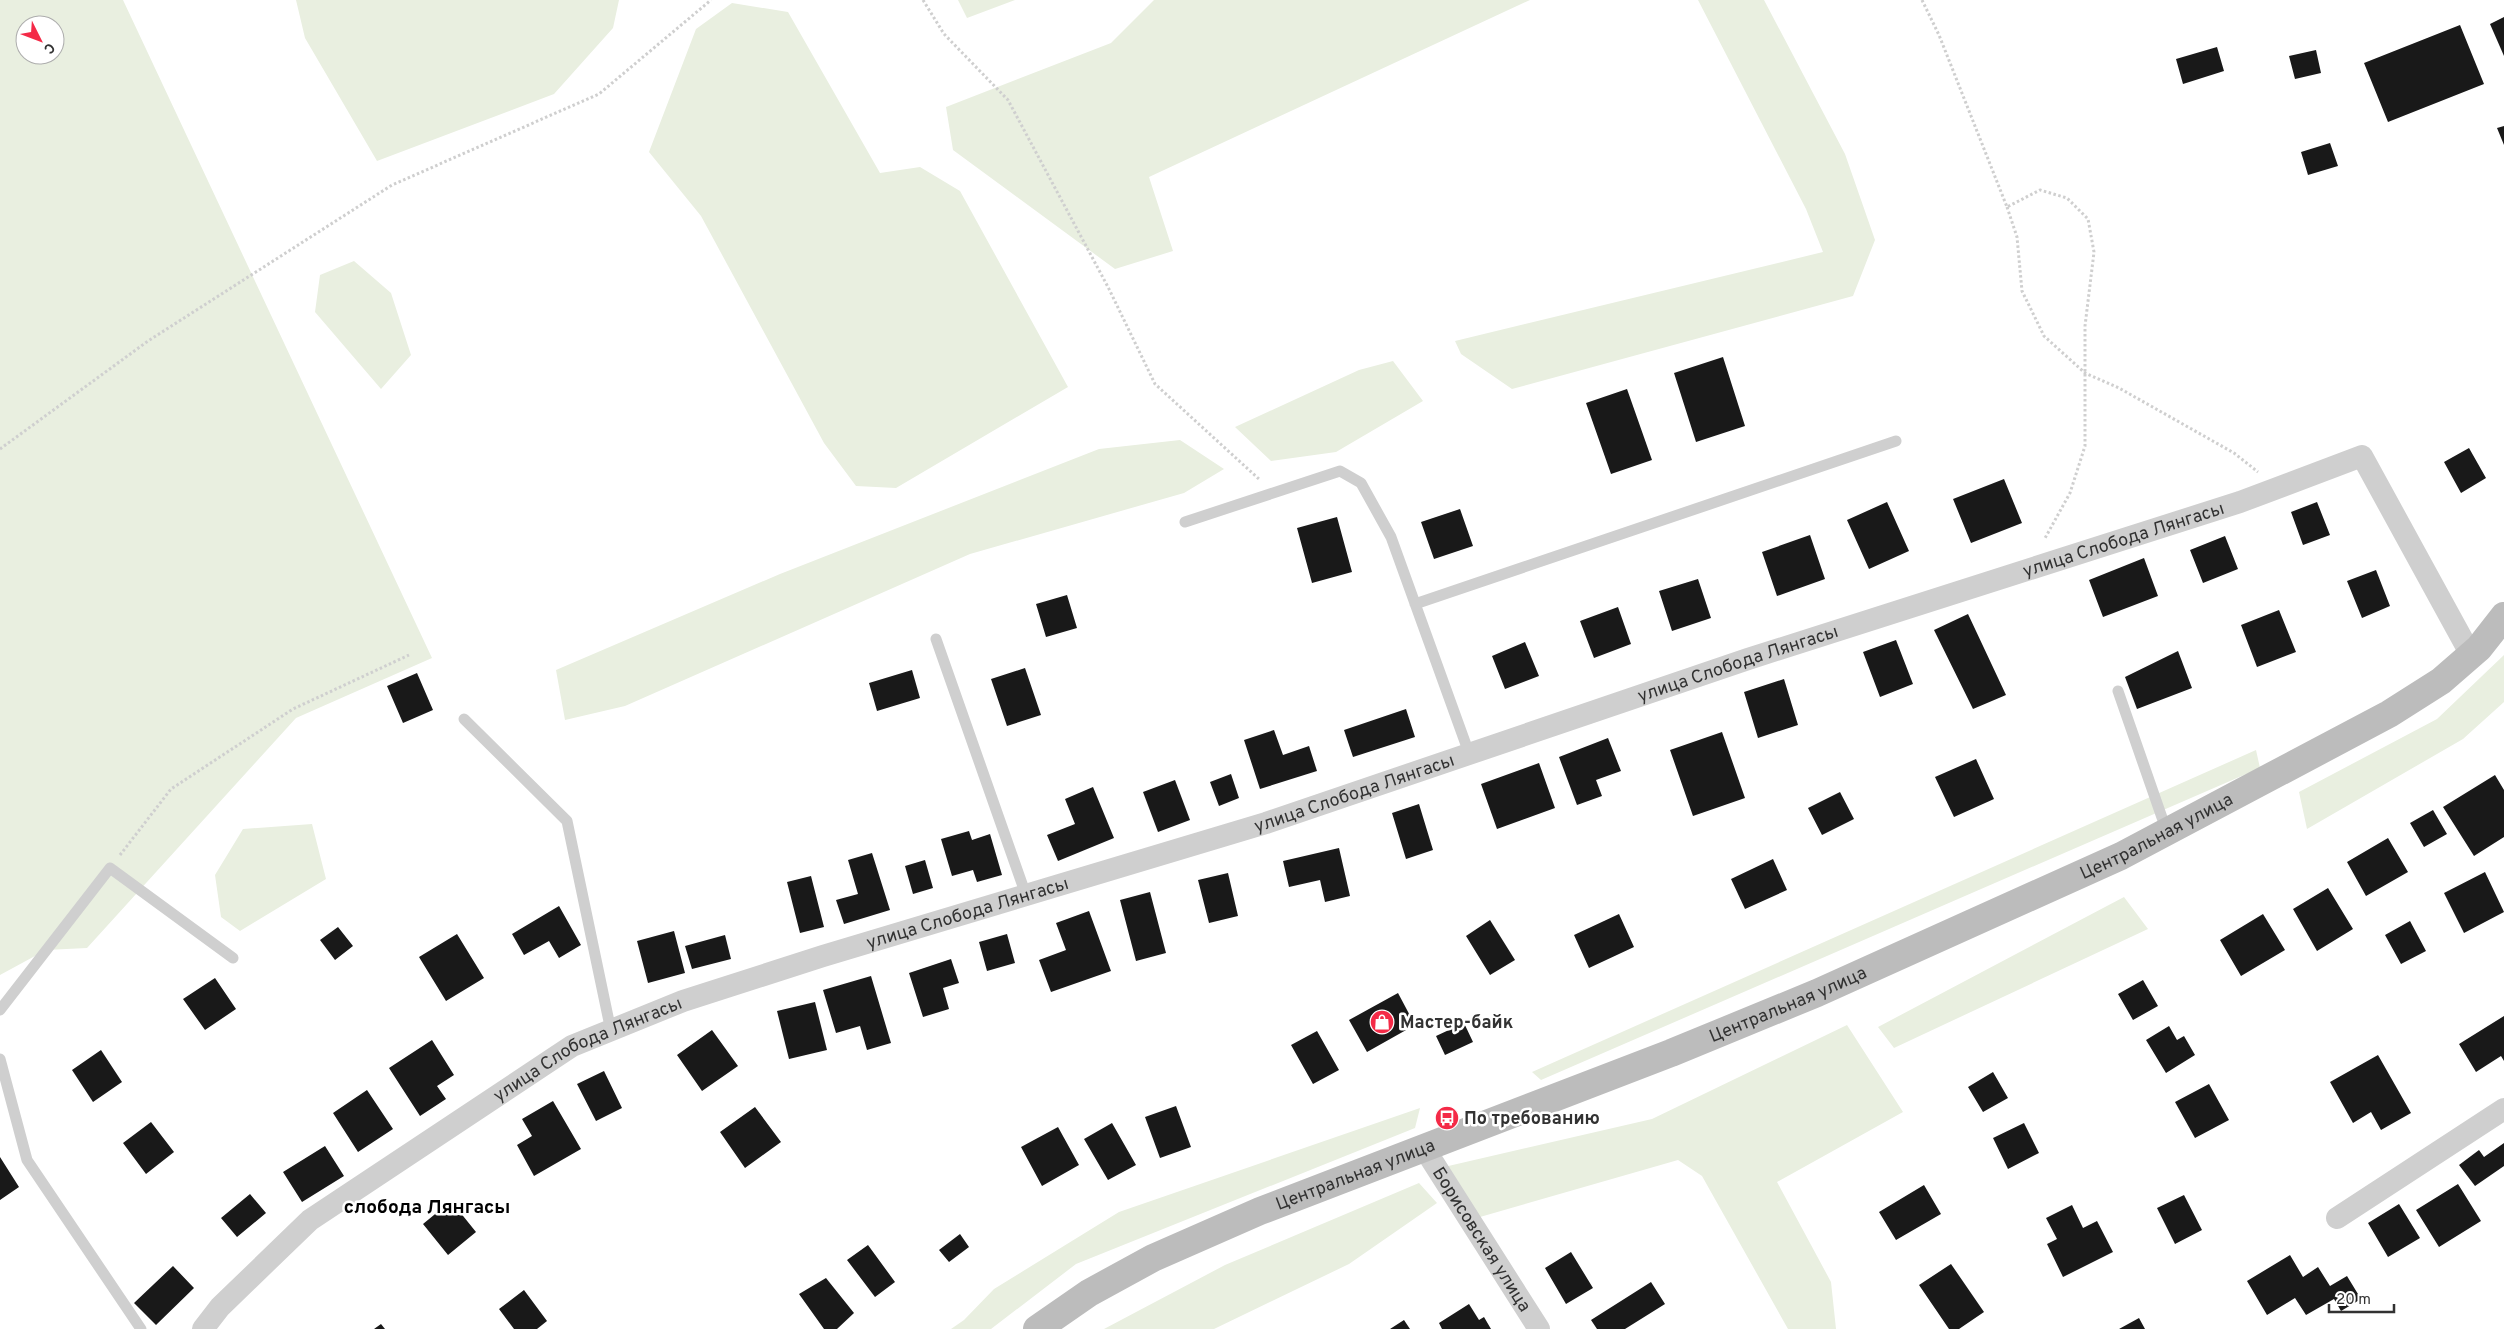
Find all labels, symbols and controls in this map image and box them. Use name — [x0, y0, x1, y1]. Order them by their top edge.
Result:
north arrow — [15, 15, 65, 65]
text: С — [39, 39, 58, 57]
street label: улица Слобода Лянгасы — [2020, 498, 2227, 584]
street label: улица Слобода Лянгасы — [1635, 621, 1842, 709]
street label: улица Слобода Лянгасы — [1252, 750, 1458, 839]
street label: Центральная улица — [2077, 789, 2237, 886]
street label: улица Слобода Лянгасы — [864, 873, 1072, 955]
street label: Центральная улица — [1706, 962, 1871, 1049]
street label: улица Слобода Лянгасы — [489, 993, 686, 1108]
shop icon: Мастер-байк — [1369, 1009, 1395, 1035]
place label: Мастер-байк — [1400, 1012, 1514, 1035]
bus stop icon: По требованию — [1434, 1105, 1460, 1131]
place label: По требованию — [1464, 1108, 1600, 1131]
street label: Центральная улица — [1273, 1135, 1439, 1217]
street label: Борисовская улица — [1426, 1163, 1535, 1317]
district label: слобода Лянгасы — [344, 1196, 510, 1220]
scale bar — [2329, 1282, 2394, 1314]
text: 20 m — [2336, 1291, 2371, 1310]

